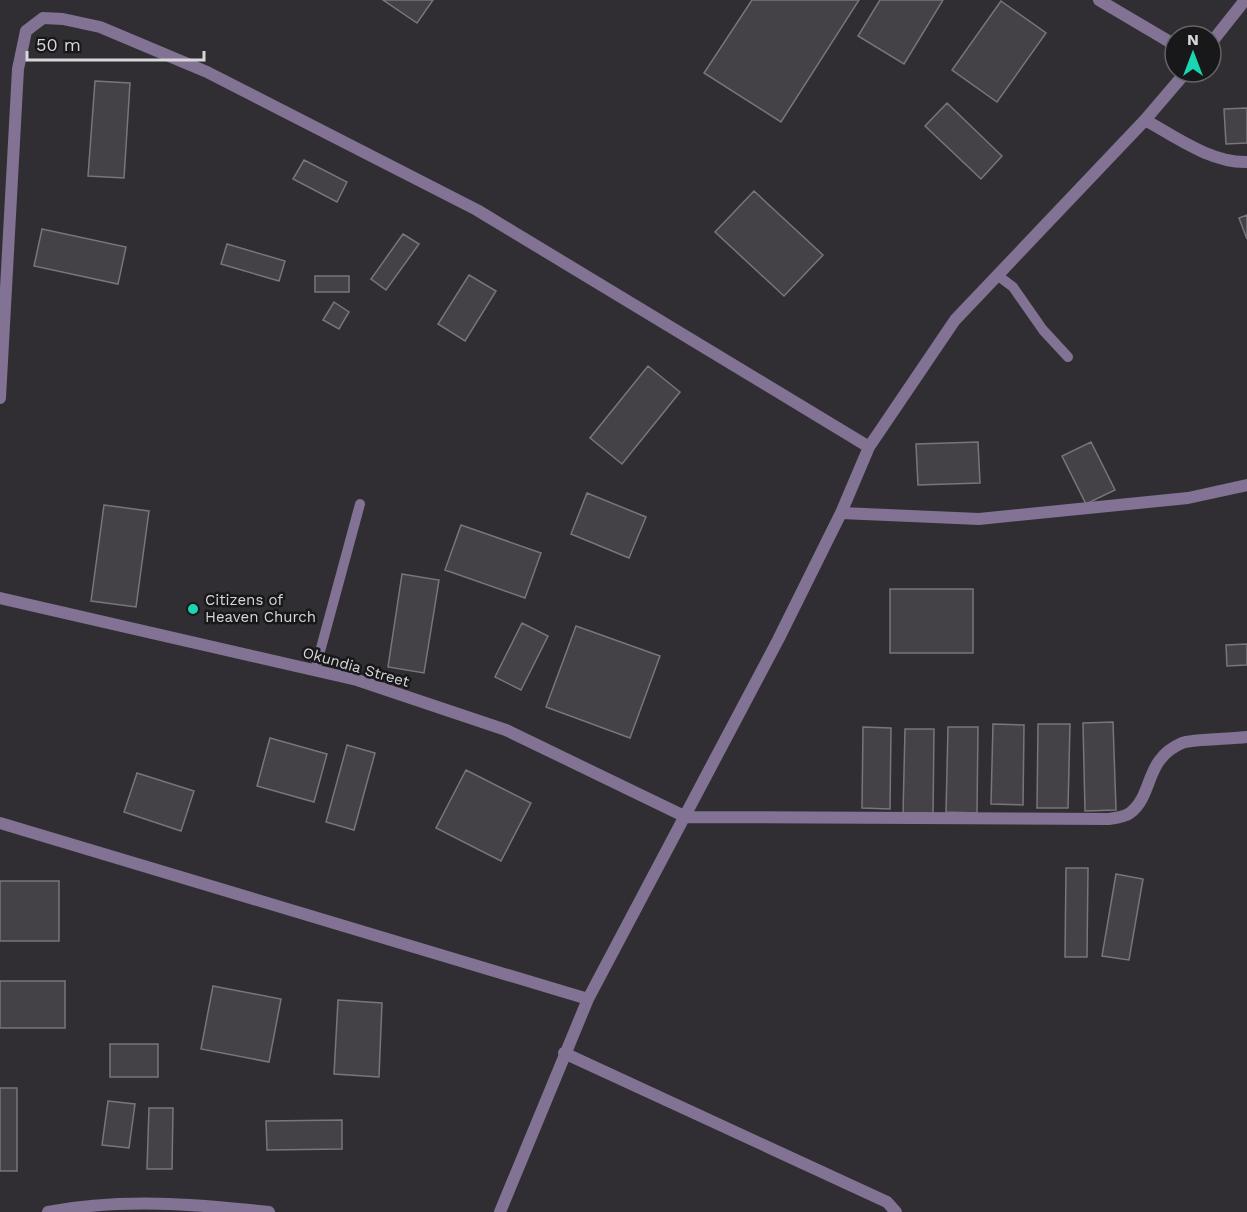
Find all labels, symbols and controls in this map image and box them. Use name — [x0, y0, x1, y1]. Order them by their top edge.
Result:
scale bar — [27, 24, 204, 62]
north arrow — [1163, 24, 1223, 84]
text: N — [1187, 30, 1199, 49]
text: 50 m — [36, 34, 81, 55]
place label: Citizens of Heaven Church — [205, 591, 316, 626]
marker: Citizens of Heaven Church — [186, 602, 200, 616]
street label: Okundia Street — [301, 643, 412, 691]

